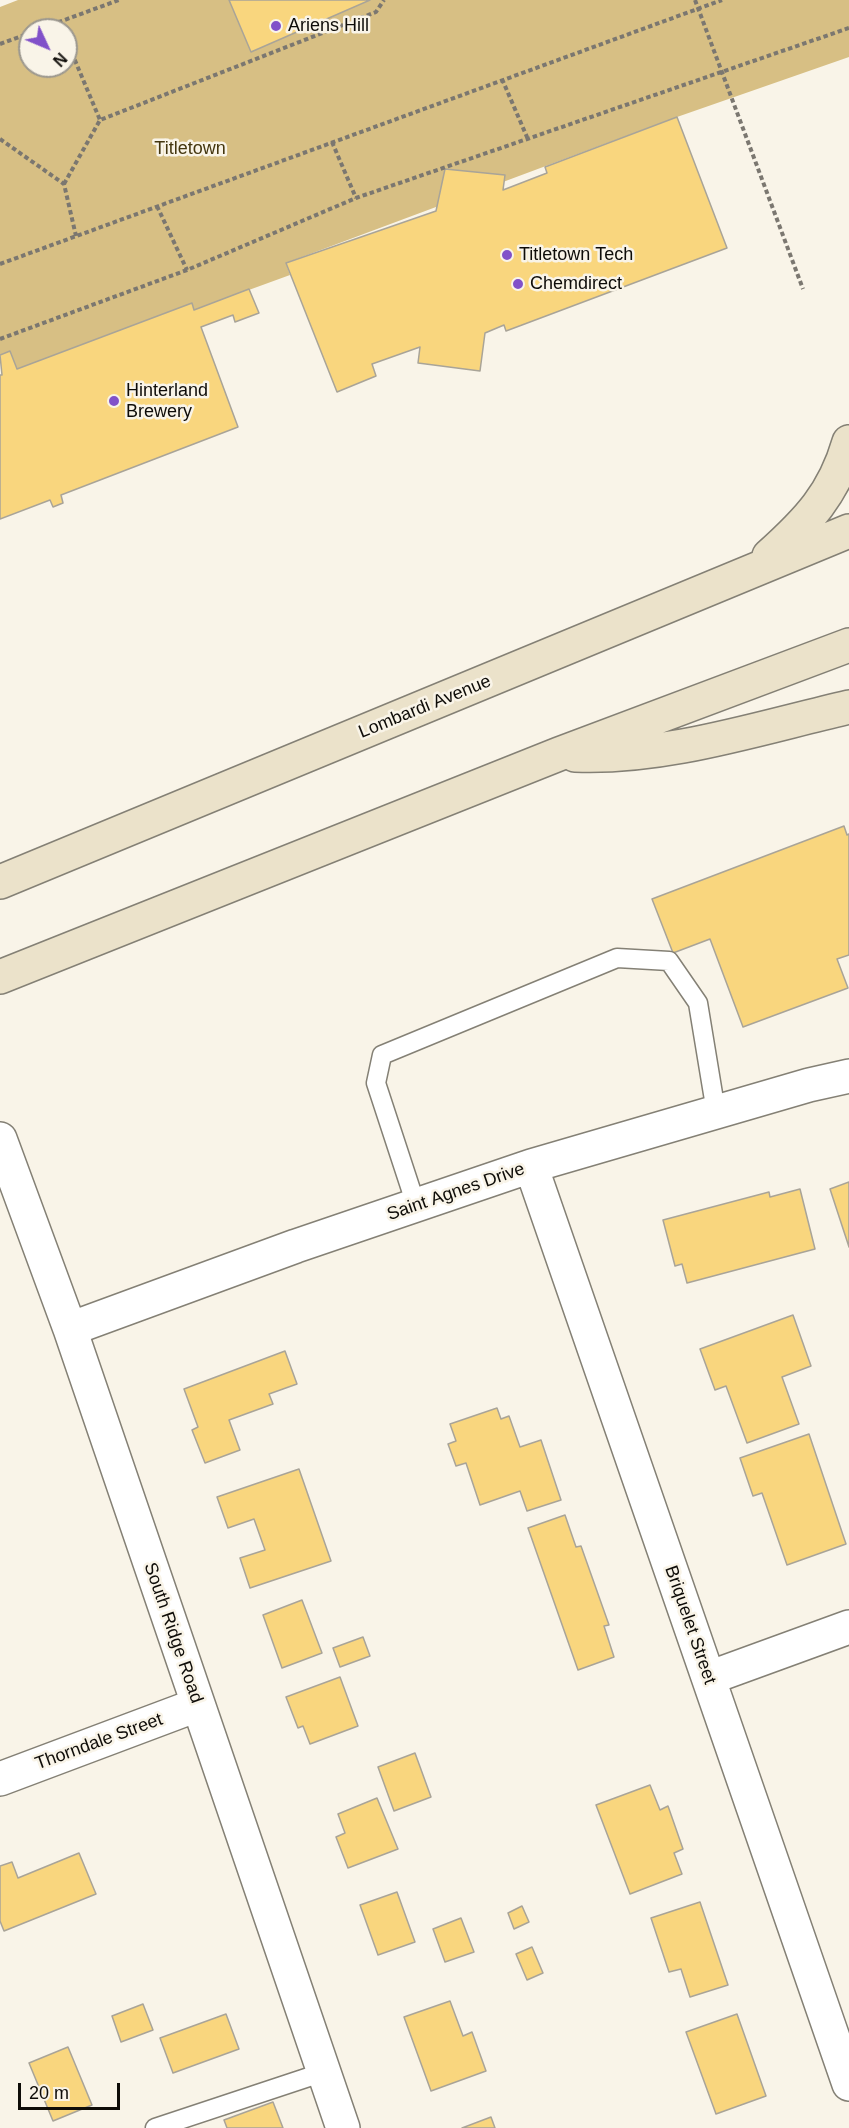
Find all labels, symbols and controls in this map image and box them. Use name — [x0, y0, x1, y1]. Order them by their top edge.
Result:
place label: Ariens Hill — [288, 15, 369, 37]
north arrow — [18, 18, 78, 78]
marker: Ariens Hill — [269, 19, 283, 33]
text: N — [50, 49, 70, 70]
park label: Titletown — [154, 138, 226, 160]
place label: Titletown Tech — [519, 244, 633, 266]
marker: Titletown Tech — [500, 248, 514, 262]
place label: Chemdirect — [530, 273, 622, 295]
marker: Chemdirect — [511, 277, 525, 291]
place label: Hinterland Brewery — [126, 380, 208, 422]
marker: Hinterland Brewery — [107, 394, 121, 408]
street label: Lombardi Avenue — [356, 671, 494, 743]
street label: Saint Agnes Drive — [384, 1158, 528, 1226]
street label: South Ridge Road — [139, 1560, 207, 1706]
street label: Briquelet Street — [660, 1563, 720, 1687]
street label: Thorndale Street — [32, 1709, 166, 1775]
scale bar — [21, 2071, 123, 2109]
text: 20 m — [29, 2083, 69, 2103]

